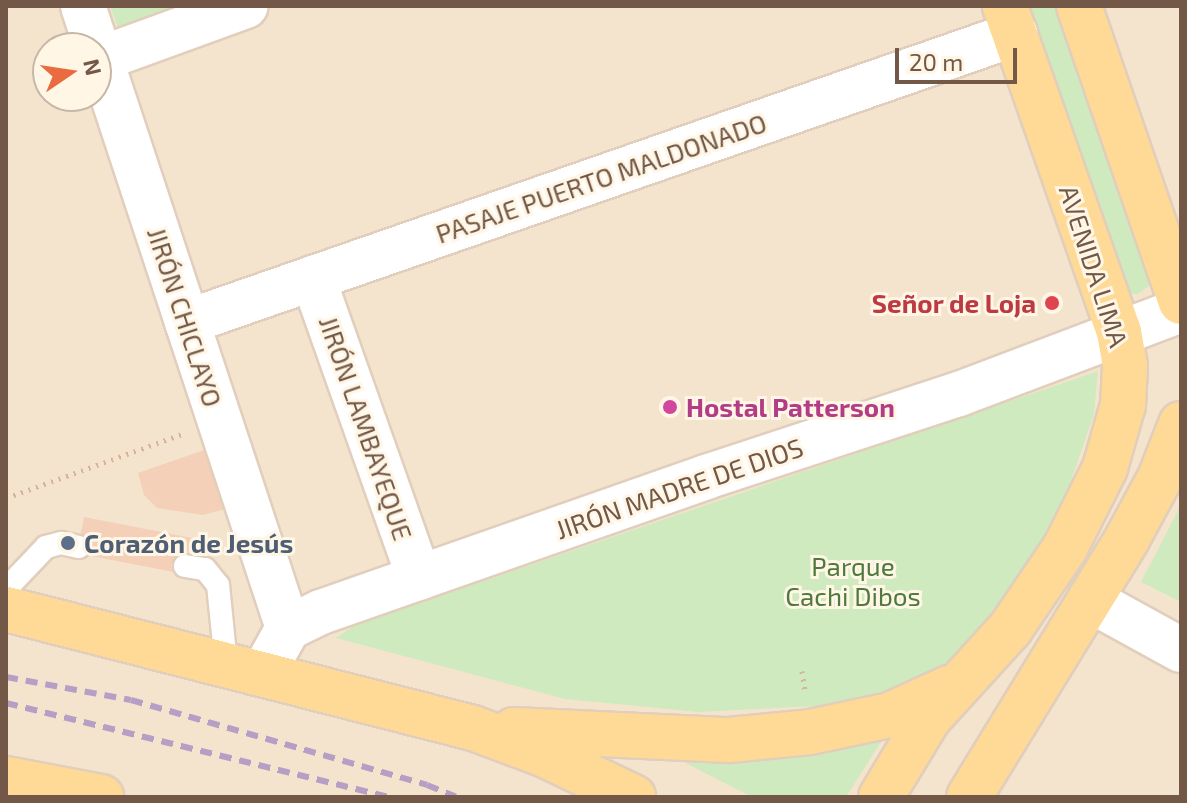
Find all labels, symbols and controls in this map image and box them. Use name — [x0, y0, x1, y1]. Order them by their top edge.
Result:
north arrow — [32, 32, 112, 112]
scale bar — [899, 32, 1021, 82]
text: 20 m — [909, 47, 963, 76]
text: N — [79, 56, 108, 78]
street label: PASAJE PUERTO MALDONADO — [432, 107, 770, 249]
street label: AVENIDA LIMA — [1053, 181, 1135, 351]
street label: JIRÓN CHICLAYO — [141, 223, 229, 411]
place label: Señor de Loja — [871, 287, 1036, 319]
marker: Señor de Loja — [1043, 294, 1061, 312]
street label: JIRÓN LAMBAYEQUE — [313, 312, 419, 544]
place label: Hostal Patterson — [686, 391, 895, 423]
marker: Hostal Patterson — [661, 398, 679, 416]
street label: JIRÓN MADRE DE DIOS — [551, 431, 807, 545]
place label: Corazón de Jesús — [84, 527, 294, 559]
marker: Corazón de Jesús — [59, 534, 77, 552]
park label: Parque Cachi Dibos — [785, 550, 921, 612]

